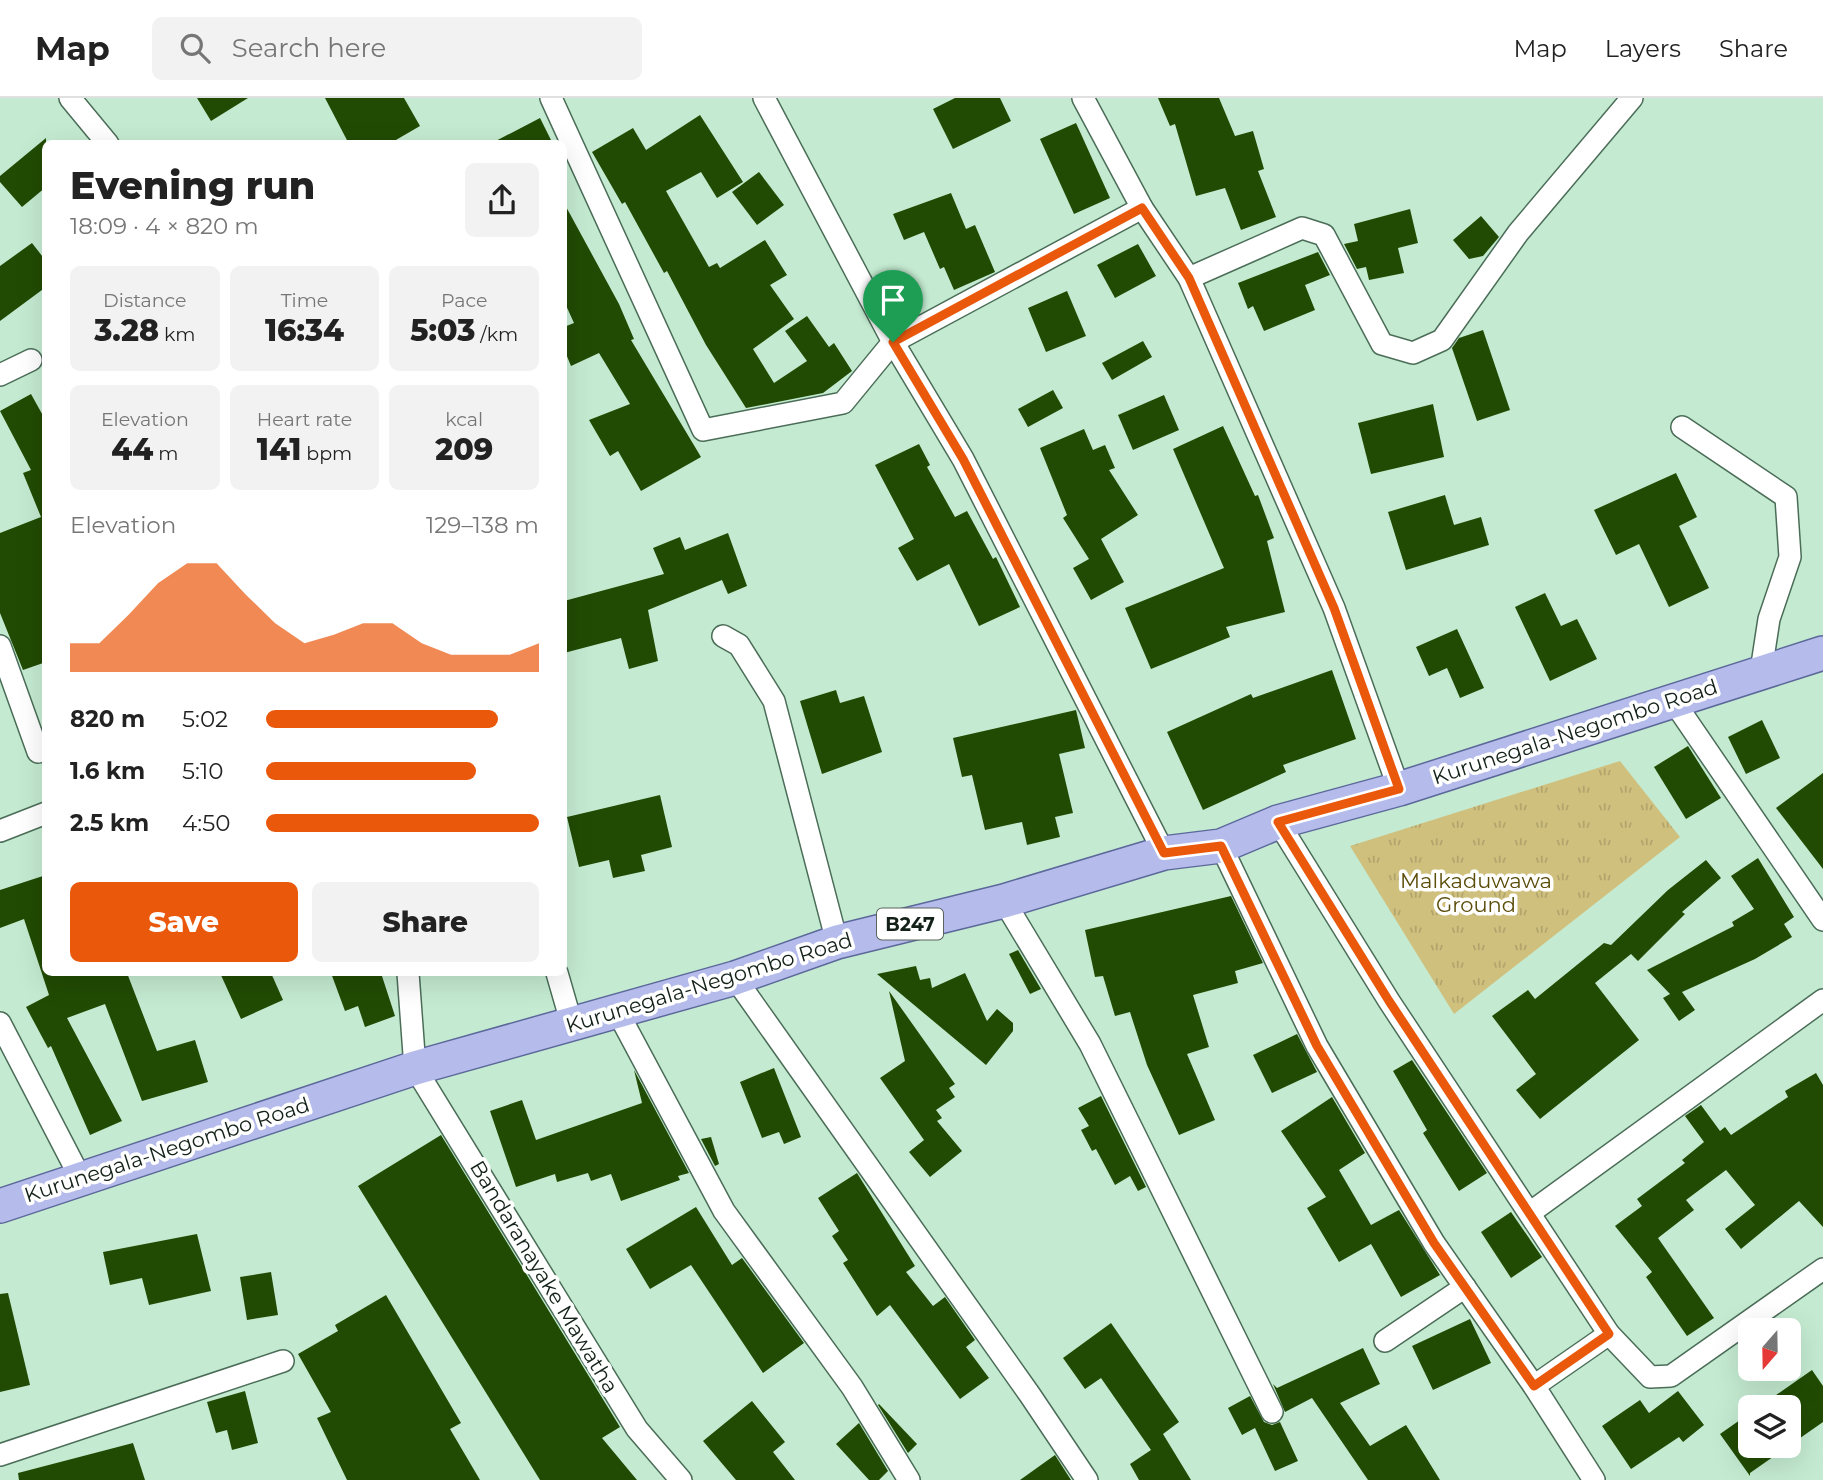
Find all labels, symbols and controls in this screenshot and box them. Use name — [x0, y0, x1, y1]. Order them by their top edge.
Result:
search box — [152, 17, 642, 80]
text: Map — [35, 28, 110, 68]
icon: search — [176, 29, 214, 67]
text: Search here — [232, 32, 386, 64]
text: Map — [1513, 34, 1567, 63]
text: Layers — [1605, 34, 1681, 63]
text: Share — [1719, 34, 1788, 63]
text: Evening run — [70, 162, 315, 209]
button: share — [465, 163, 539, 237]
text: 18:09 · 4 × 820 m — [70, 212, 259, 240]
pin — [863, 270, 923, 342]
icon: arrive — [874, 281, 912, 319]
text: Distance — [103, 289, 187, 312]
text: Time — [281, 289, 328, 312]
text: Pace — [441, 289, 487, 312]
text: 3.28 — [94, 312, 159, 349]
text: 16:34 — [265, 312, 344, 349]
text: 5:03 — [410, 312, 475, 349]
text: km — [159, 323, 195, 346]
text: /km — [475, 323, 518, 346]
text: Elevation — [101, 408, 189, 431]
text: Heart rate — [257, 408, 352, 431]
text: kcal — [445, 408, 483, 431]
text: 44 — [111, 431, 153, 468]
text: 141 — [257, 431, 301, 468]
text: 209 — [435, 431, 493, 468]
text: m — [153, 442, 178, 465]
text: bpm — [301, 442, 352, 465]
text: Elevation — [70, 511, 176, 539]
text: 129–138 m — [426, 511, 539, 539]
street label: Kurunegala-Negombo Road — [1429, 674, 1721, 790]
text: 820 m — [70, 705, 145, 733]
text: 5:02 — [182, 705, 228, 733]
text: 1.6 km — [70, 757, 145, 785]
text: 5:10 — [182, 757, 223, 785]
text: 2.5 km — [70, 809, 149, 837]
text: 4:50 — [182, 809, 230, 837]
park label: Malkaduwawa Ground — [1400, 868, 1552, 917]
button: Save — [70, 882, 298, 962]
button: Share — [312, 882, 539, 962]
road number: B247 — [877, 908, 943, 940]
street label: Kurunegala-Negombo Road — [563, 927, 855, 1038]
street label: Kurunegala-Negombo Road — [21, 1092, 313, 1208]
street label: Bandaranayake Mawatha — [465, 1156, 624, 1397]
north arrow — [1738, 1318, 1801, 1381]
map controls — [1738, 1318, 1801, 1458]
button: layers — [1738, 1395, 1801, 1458]

